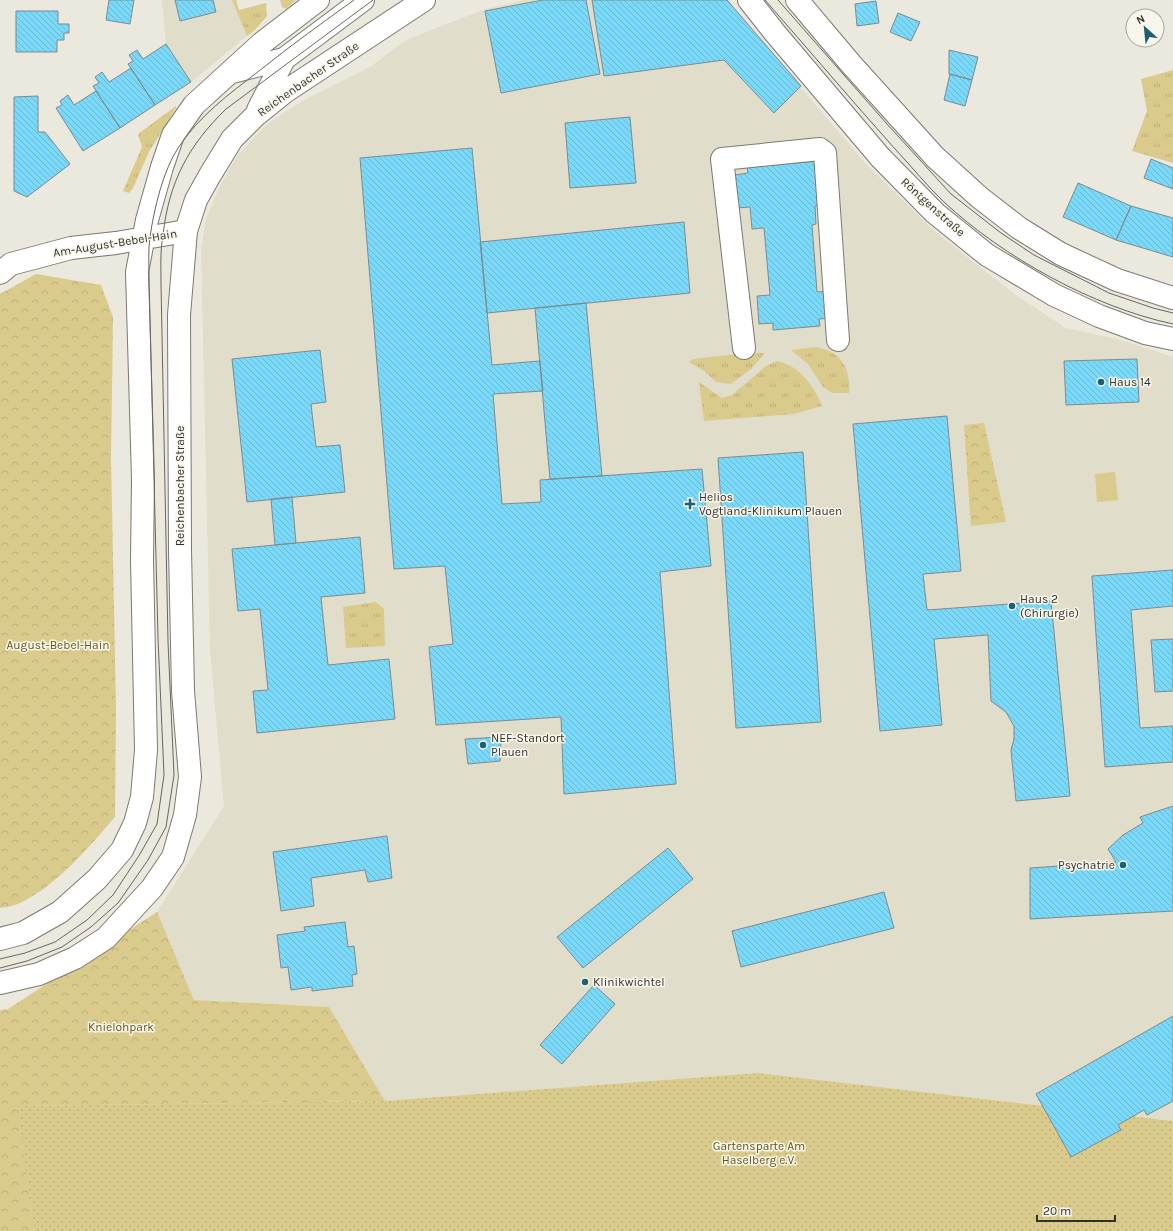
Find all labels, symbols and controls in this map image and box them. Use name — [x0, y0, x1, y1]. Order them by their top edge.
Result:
north arrow — [1125, 8, 1165, 48]
text: N — [1134, 12, 1147, 27]
street label: Reichenbacher Straße — [255, 39, 361, 119]
street label: Röntgenstraße — [898, 175, 968, 239]
street label: Am-August-Bebel-Hain — [52, 226, 178, 260]
place label: Haus 14 — [1109, 375, 1151, 389]
marker: Haus 14 — [1096, 377, 1106, 387]
street label: Reichenbacher Straße — [173, 426, 187, 546]
place label: Helios Vogtland-Klinikum Plauen — [699, 490, 842, 518]
marker: Helios Vogtland-Klinikum Plauen — [684, 498, 696, 510]
place label: Haus 2 (Chirurgie) — [1020, 592, 1079, 620]
marker: Haus 2 (Chirurgie) — [1007, 601, 1017, 611]
park label: August-Bebel-Hain — [6, 638, 110, 652]
place label: NEF-Standort Plauen — [491, 731, 565, 759]
marker: NEF-Standort Plauen — [478, 740, 488, 750]
place label: Psychatrie — [1058, 858, 1115, 872]
marker: Psychatrie — [1118, 860, 1128, 870]
place label: Klinikwichtel — [593, 975, 665, 989]
marker: Klinikwichtel — [580, 977, 590, 987]
park label: Knielohpark — [88, 1020, 154, 1034]
park label: Gartensparte Am Haselberg e.V. — [713, 1139, 805, 1167]
scale bar — [1037, 1197, 1115, 1223]
text: 20 m — [1043, 1204, 1071, 1218]

